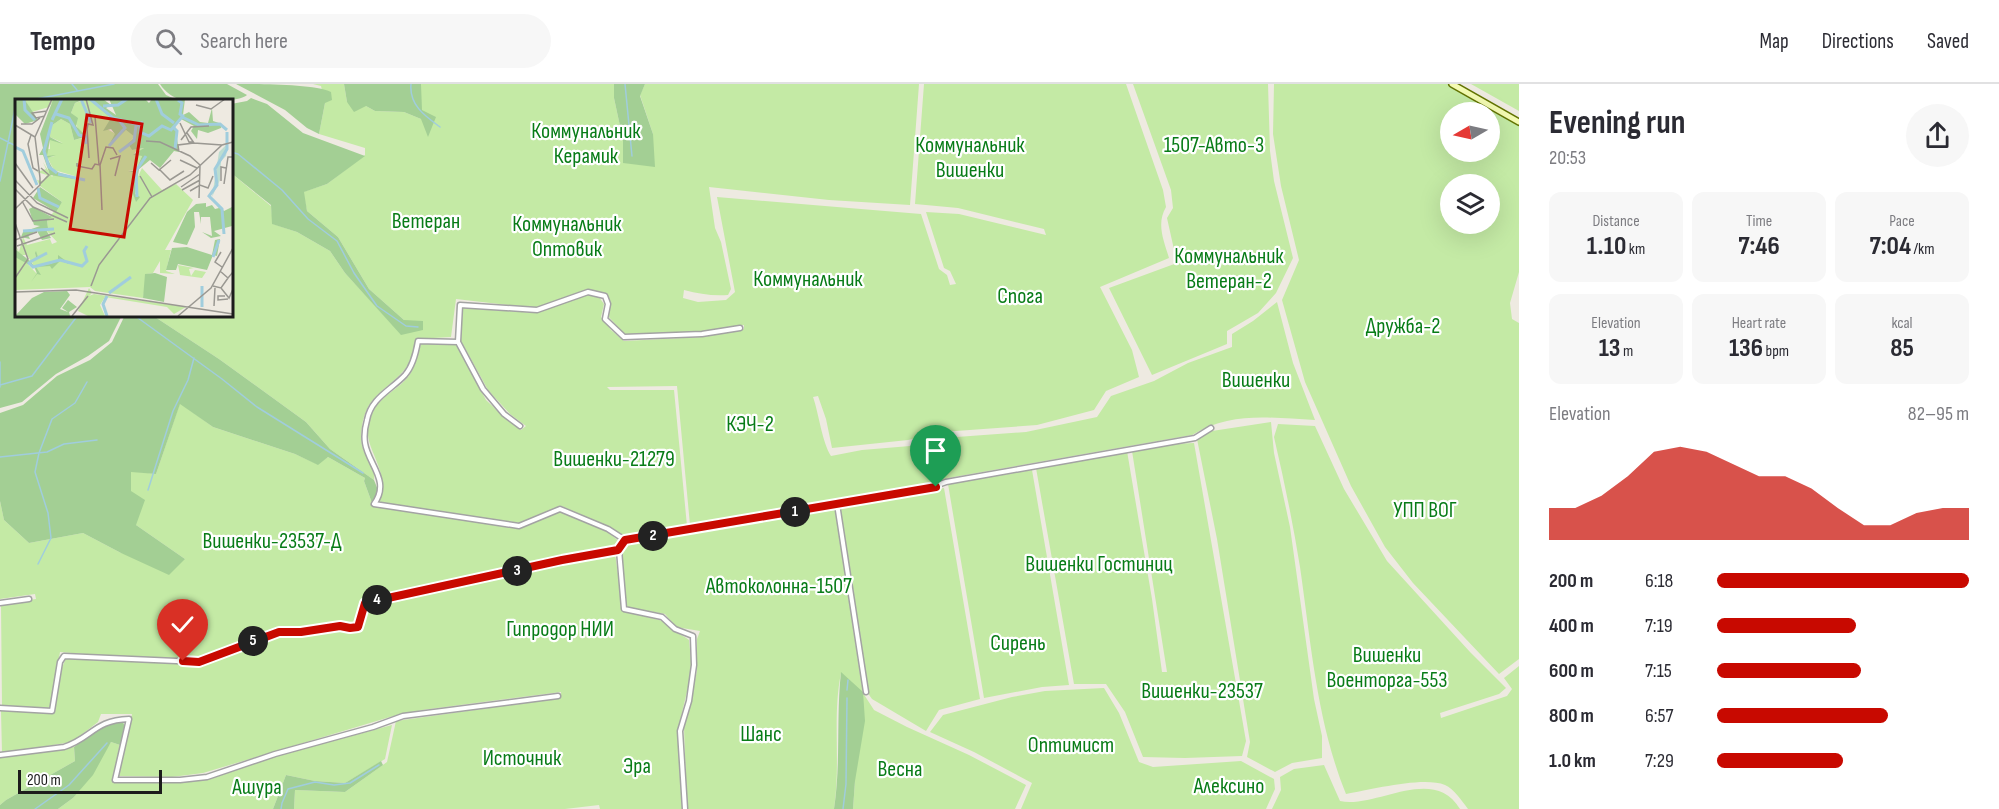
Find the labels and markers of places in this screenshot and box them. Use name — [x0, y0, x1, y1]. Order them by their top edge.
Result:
pin — [910, 425, 961, 487]
pin: 1 — [780, 497, 810, 527]
pin: 2 — [638, 521, 668, 551]
pin: 3 — [502, 556, 532, 586]
pin: 4 — [362, 585, 392, 615]
pin — [157, 599, 208, 661]
pin: 5 — [238, 626, 268, 656]

